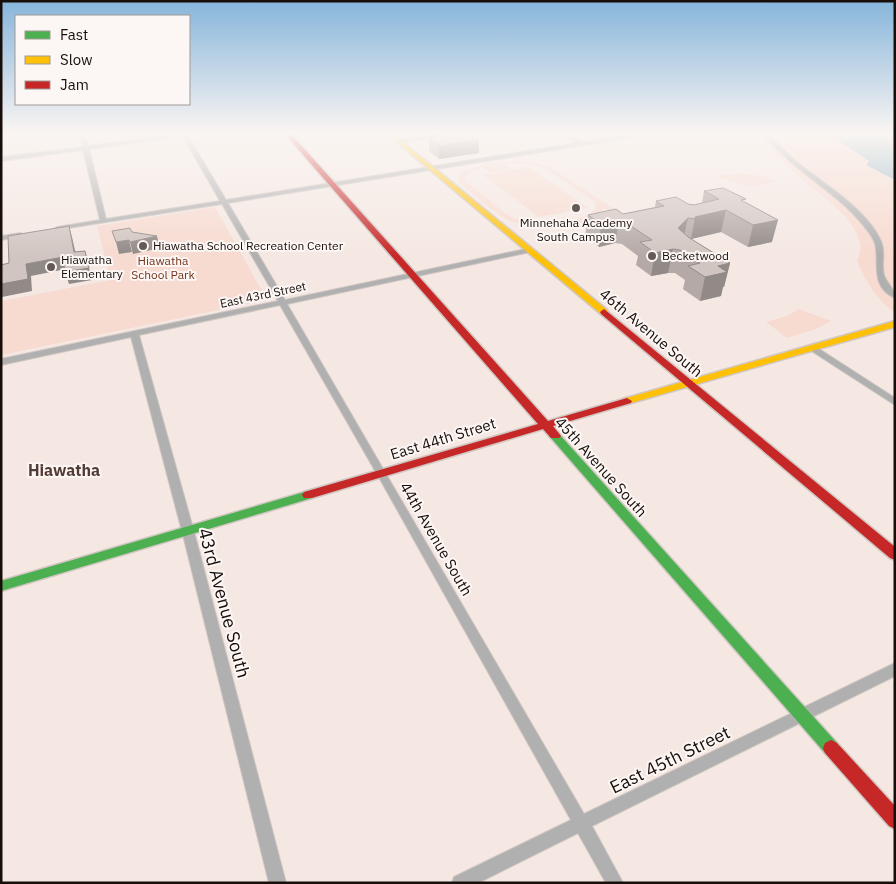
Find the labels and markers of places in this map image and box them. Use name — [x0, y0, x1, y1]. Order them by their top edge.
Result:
marker: Minnehaha Academy South Campus — [570, 202, 582, 214]
place label: Minnehaha Academy South Campus — [520, 215, 632, 244]
place label: Hiawatha School Recreation Center — [153, 238, 344, 253]
marker: Hiawatha School Recreation Center — [137, 240, 149, 252]
place label: Becketwood — [662, 248, 729, 263]
marker: Becketwood — [646, 250, 658, 262]
place label: Hiawatha Elementary — [61, 252, 123, 281]
marker: Hiawatha Elementary — [45, 261, 57, 273]

